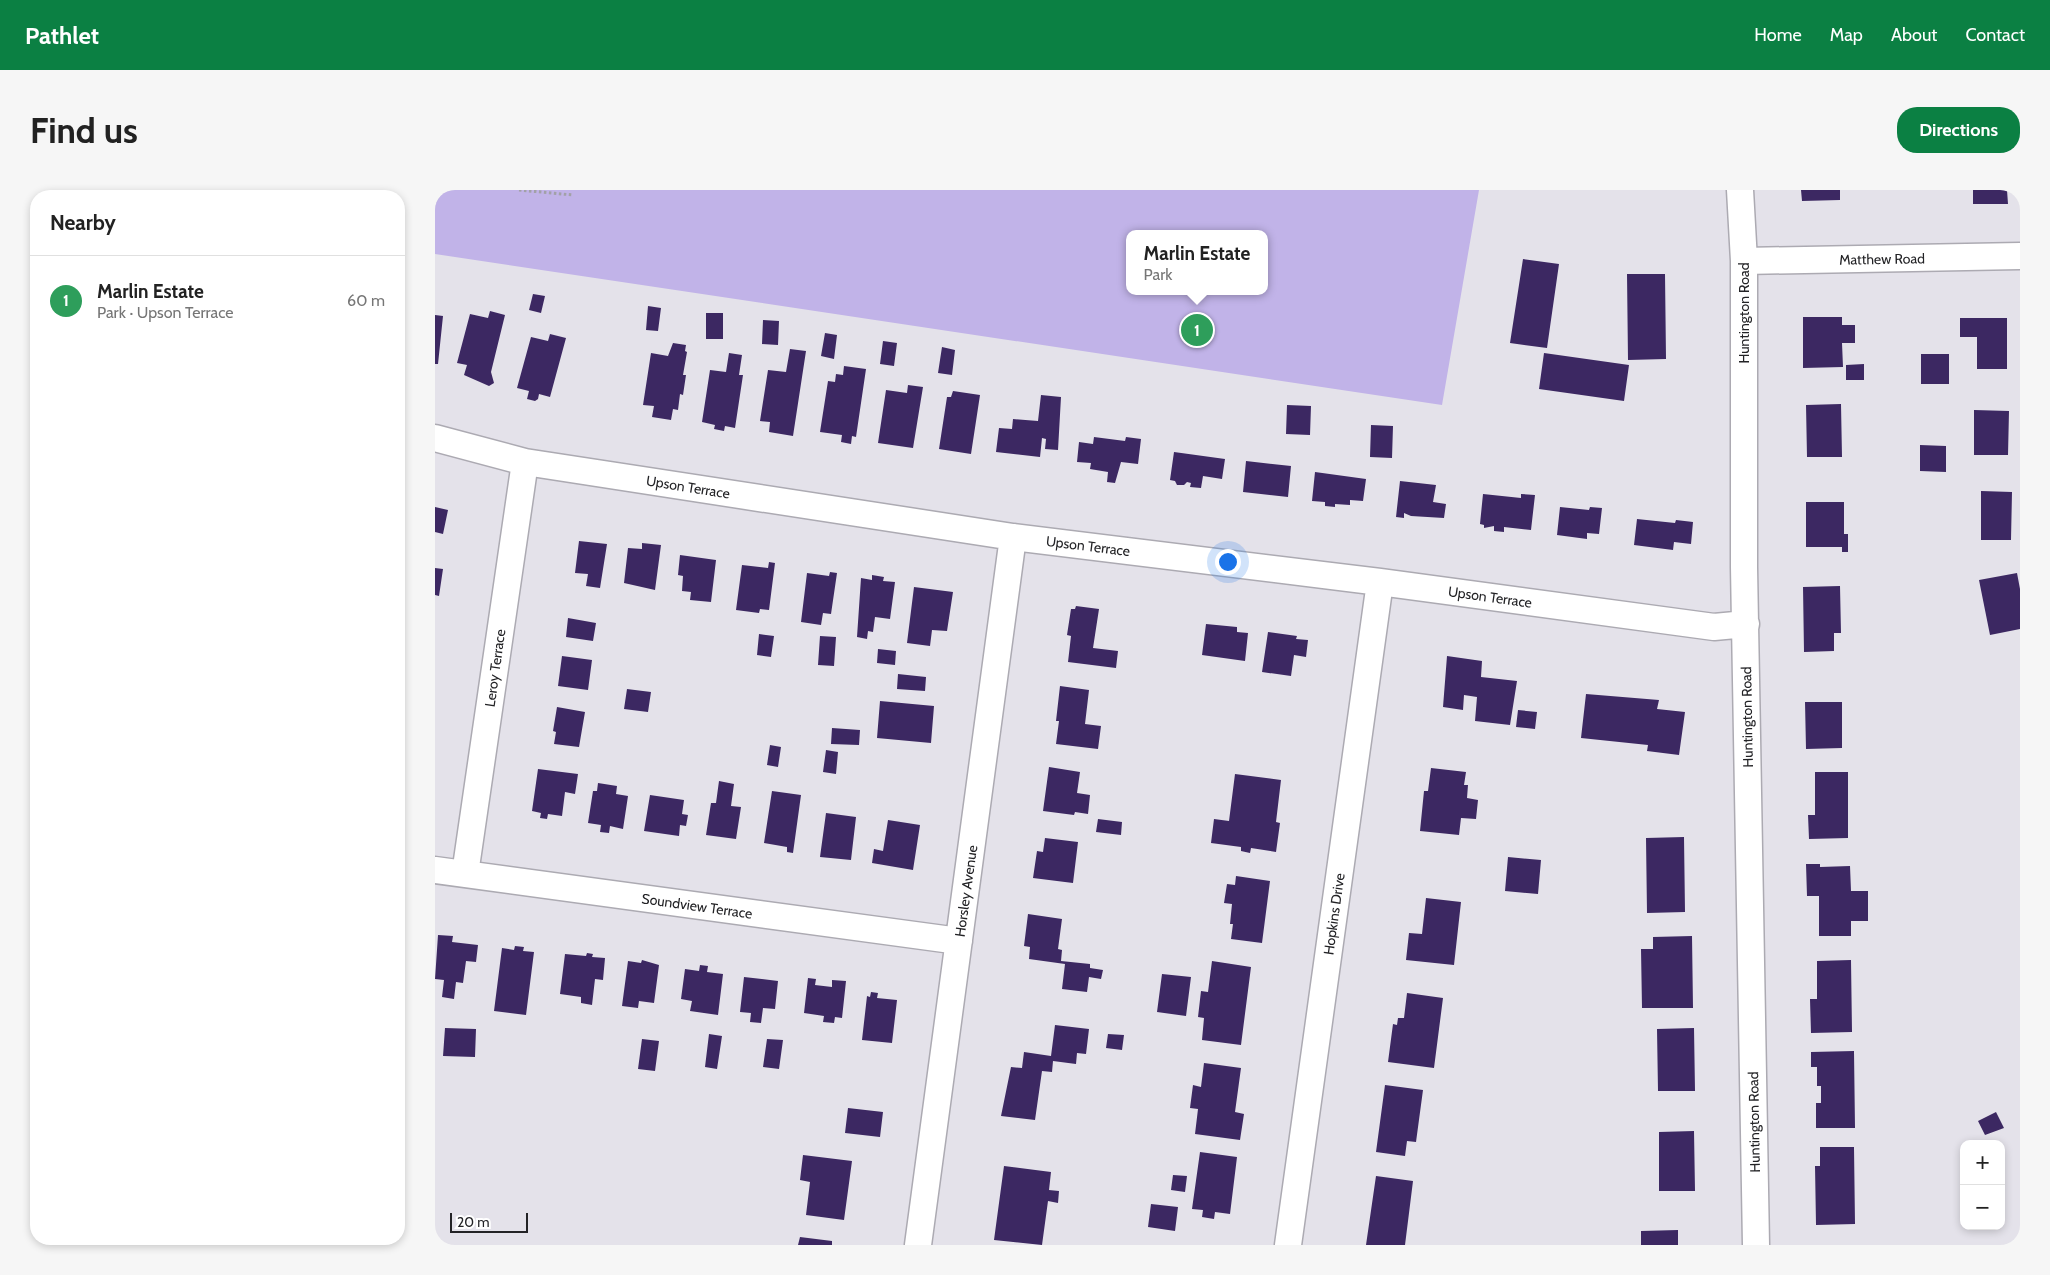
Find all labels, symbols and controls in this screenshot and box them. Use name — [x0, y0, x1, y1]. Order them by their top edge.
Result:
text: Pathlet — [25, 21, 99, 50]
text: Home — [1754, 24, 1802, 46]
text: Map — [1830, 24, 1863, 46]
text: About — [1891, 24, 1937, 46]
text: Contact — [1965, 24, 2025, 46]
button: Directions — [1897, 107, 2020, 153]
text: Find us — [30, 109, 138, 152]
text: Nearby — [50, 210, 116, 235]
popup — [1126, 230, 1268, 295]
text: Marlin Estate — [1144, 242, 1250, 265]
street label: Matthew Road — [1839, 249, 1925, 269]
street label: Huntington Road — [1735, 263, 1753, 363]
text: Park — [1144, 265, 1172, 284]
text: Marlin Estate — [97, 280, 204, 303]
text: 1 — [63, 291, 69, 310]
text: 60 m — [347, 291, 385, 310]
text: Park · Upson Terrace — [97, 303, 234, 322]
pin: 1 — [1181, 311, 1213, 349]
street label: Upson Terrace — [645, 471, 731, 503]
street label: Upson Terrace — [1045, 532, 1131, 560]
your location — [1215, 549, 1241, 575]
street label: Upson Terrace — [1447, 582, 1533, 612]
street label: Leroy Terrace — [481, 628, 509, 708]
street label: Huntington Road — [1737, 666, 1757, 768]
street label: Horsley Avenue — [951, 844, 981, 938]
street label: Hopkins Drive — [1319, 872, 1349, 956]
street label: Soundview Terrace — [641, 889, 753, 923]
street label: Huntington Road — [1744, 1071, 1764, 1173]
map controls — [1960, 1140, 2005, 1230]
button: + — [1960, 1140, 2005, 1185]
button: − — [1960, 1185, 2005, 1230]
scale bar — [450, 1210, 527, 1233]
text: 20 m — [457, 1213, 490, 1231]

